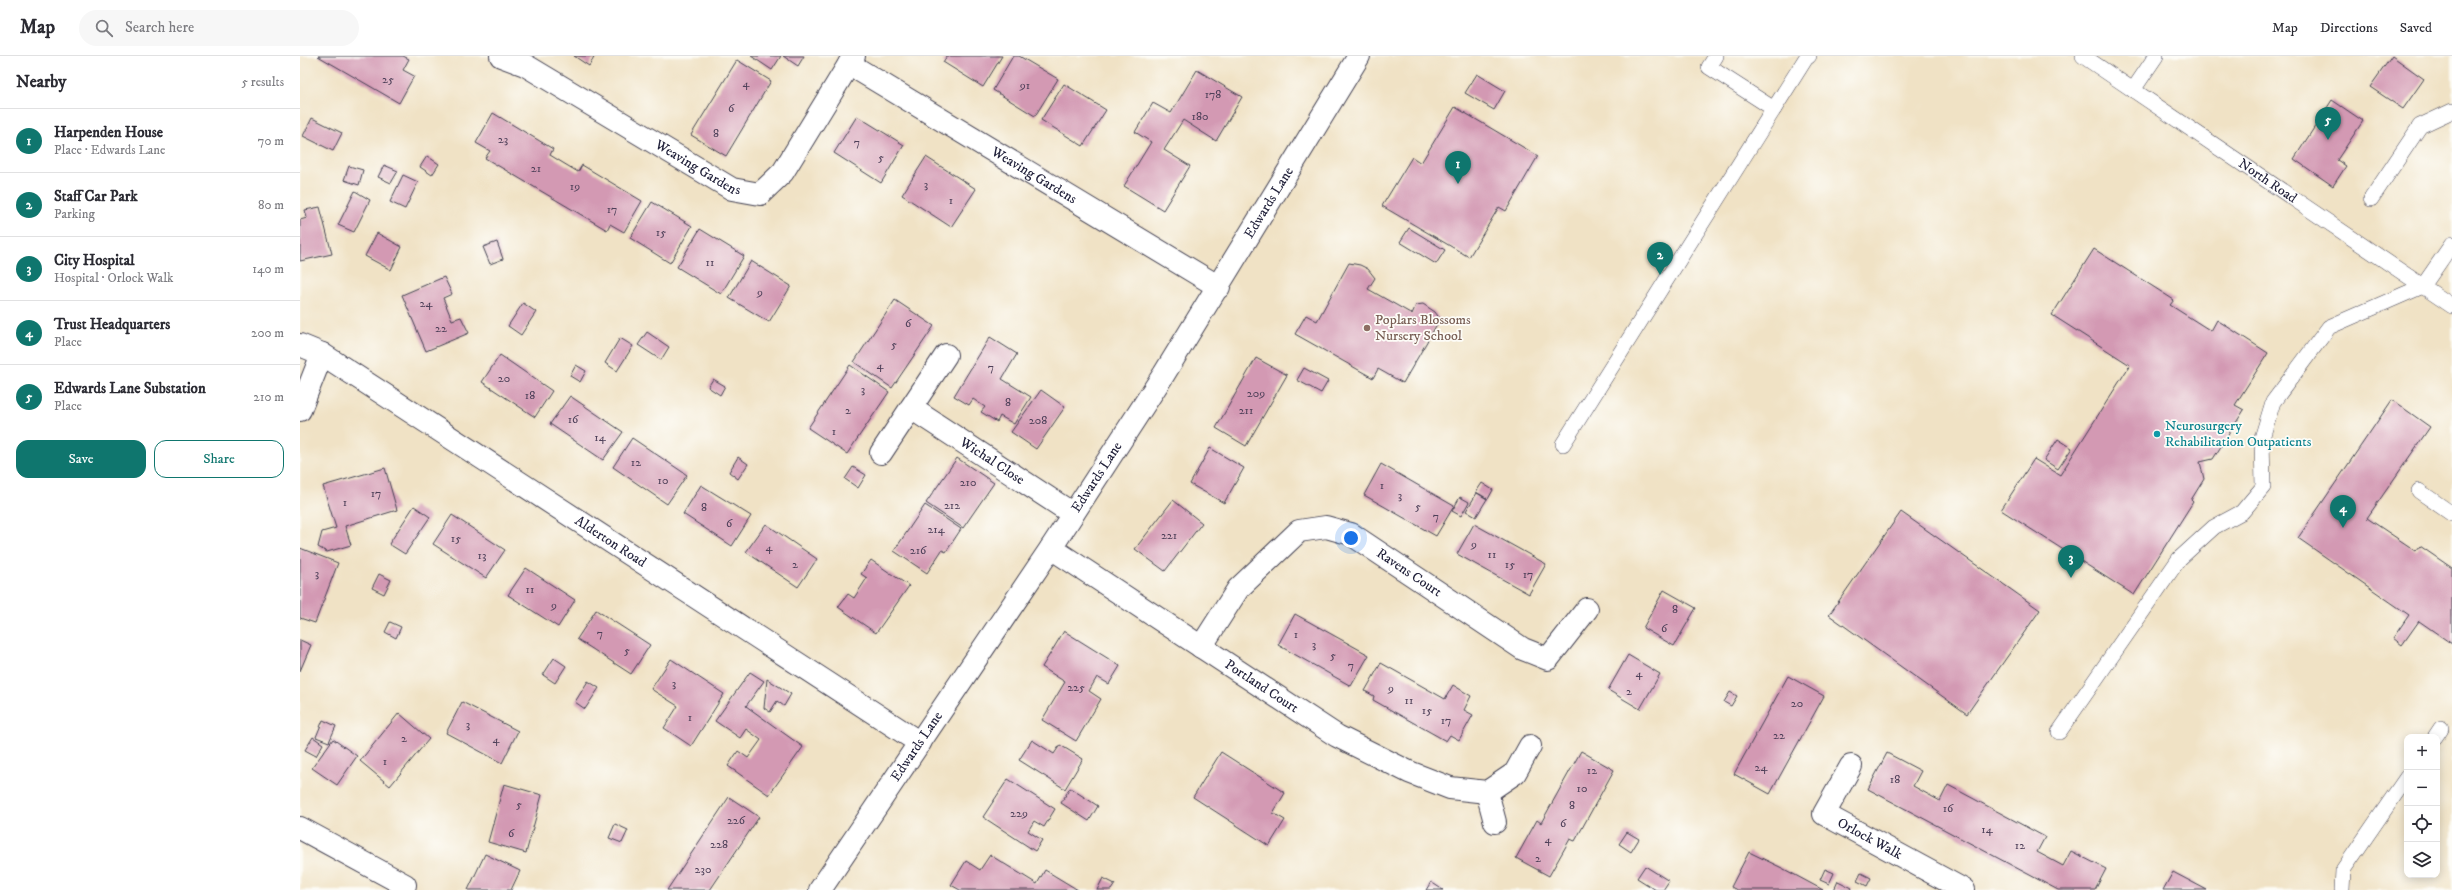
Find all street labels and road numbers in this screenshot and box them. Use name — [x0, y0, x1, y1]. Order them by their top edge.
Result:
street label: Weaving Gardens — [651, 135, 742, 199]
street label: Weaving Gardens — [987, 142, 1080, 208]
street label: North Road — [2235, 155, 2300, 207]
street label: Edwards Lane — [1240, 164, 1298, 242]
street label: Wichal Close — [956, 433, 1028, 489]
street label: Edwards Lane — [1067, 438, 1127, 516]
street label: Alderton Road — [571, 512, 650, 572]
street label: Ravens Court — [1373, 545, 1446, 601]
street label: Portland Court — [1221, 656, 1302, 717]
street label: Edwards Lane — [887, 708, 947, 785]
street label: Orlock Walk — [1834, 814, 1905, 864]

